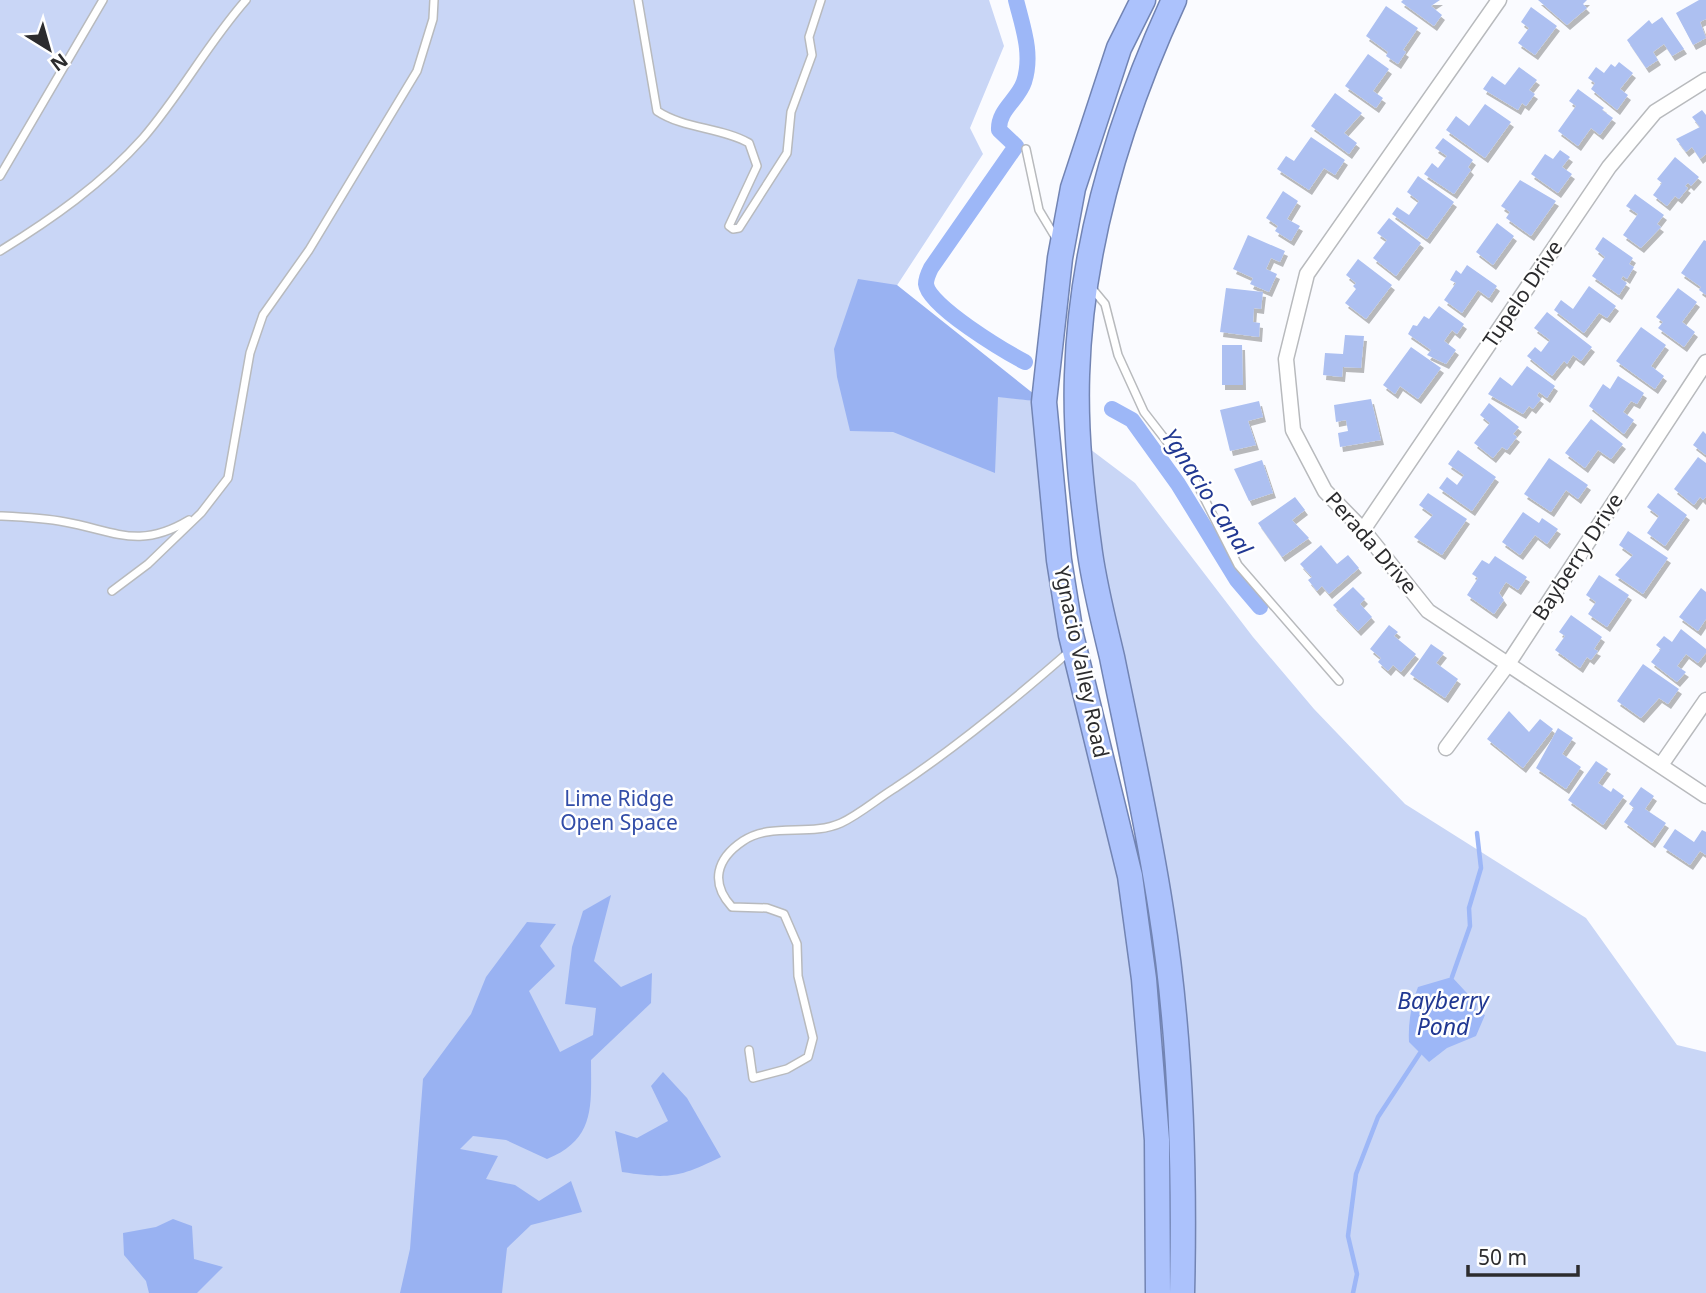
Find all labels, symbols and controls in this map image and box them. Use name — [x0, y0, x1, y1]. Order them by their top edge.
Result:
north arrow — [14, 14, 84, 84]
text: N — [45, 48, 73, 78]
street label: Tupelo Drive — [1476, 234, 1568, 353]
water label: Ygnacio Canal — [1155, 422, 1261, 562]
street label: Perada Drive — [1320, 485, 1424, 599]
street label: Bayberry Drive — [1526, 487, 1629, 625]
street label: Ygnacio Valley Road — [1048, 563, 1116, 760]
park label: Lime Ridge Open Space — [560, 784, 678, 836]
water label: Bayberry Pond — [1397, 984, 1490, 1042]
scale bar — [1468, 1234, 1578, 1278]
text: 50 m — [1478, 1243, 1527, 1271]

